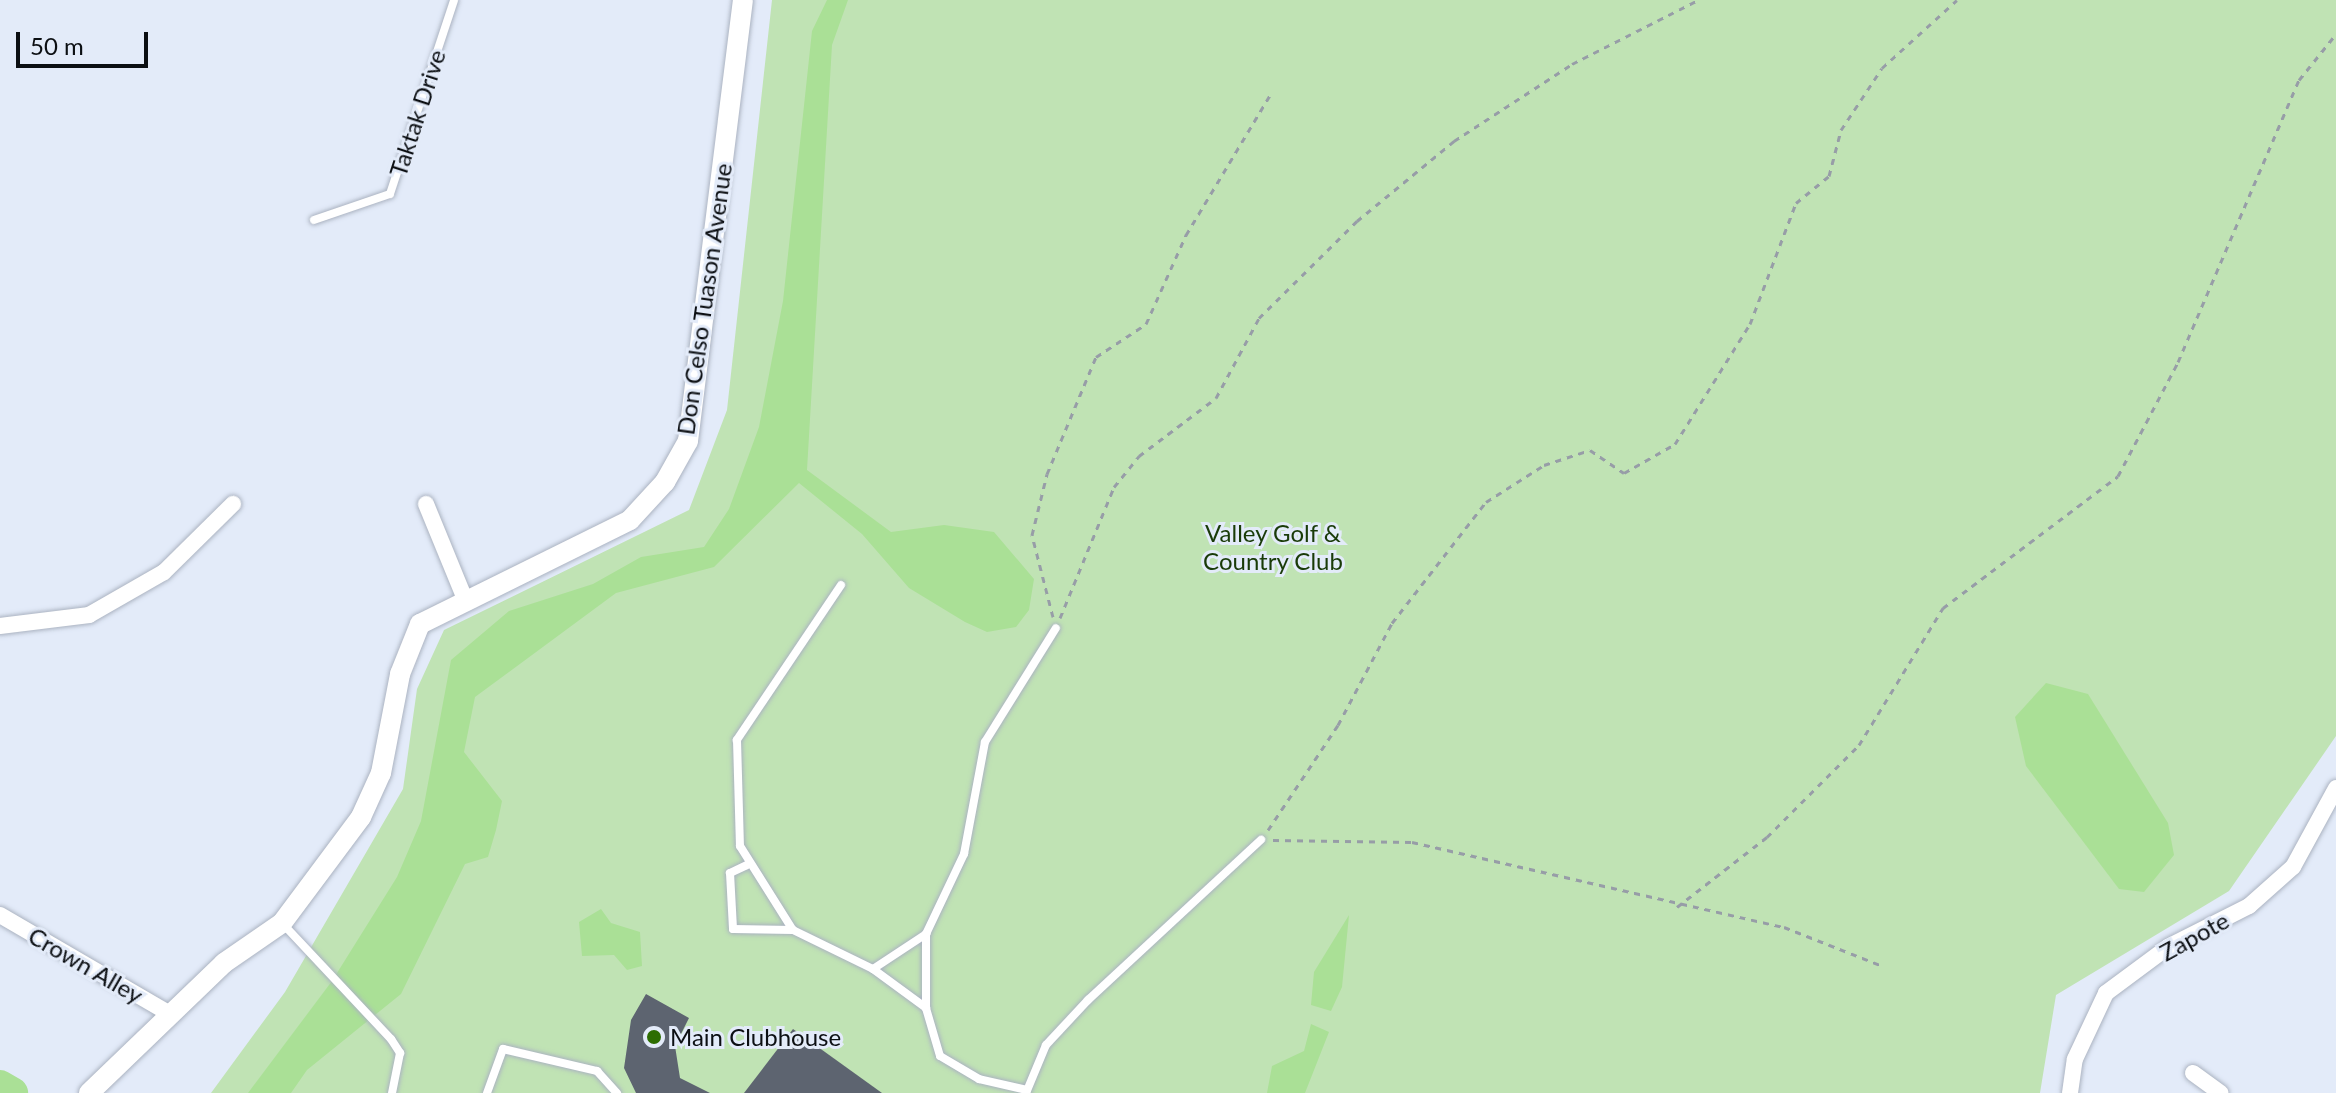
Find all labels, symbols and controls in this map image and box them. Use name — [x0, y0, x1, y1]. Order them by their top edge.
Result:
scale bar — [20, 16, 152, 66]
text: 50 m — [30, 31, 84, 60]
street label: Taktak Drive — [383, 46, 451, 180]
street label: Don Celso Tuason Avenue — [671, 161, 737, 437]
park label: Valley Golf & Country Club — [1203, 519, 1343, 575]
street label: Zapote — [2155, 905, 2233, 967]
street label: Crown Alley — [23, 920, 149, 1010]
place label: Main Clubhouse — [670, 1023, 841, 1051]
marker: Main Clubhouse — [645, 1028, 663, 1046]

